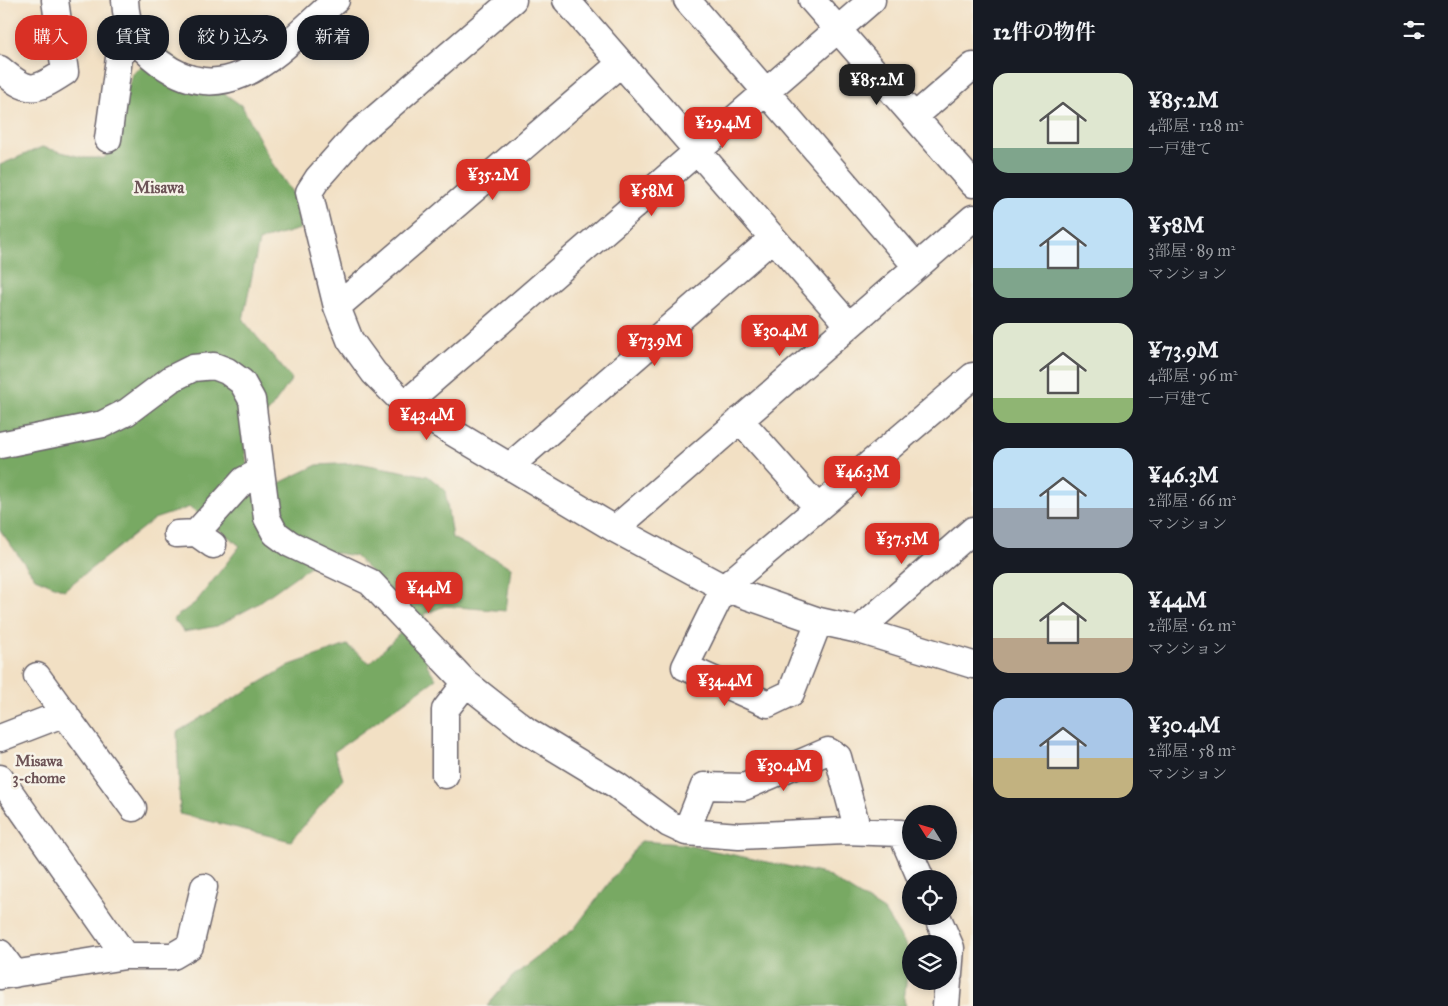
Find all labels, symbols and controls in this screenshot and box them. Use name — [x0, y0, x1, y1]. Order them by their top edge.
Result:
chip: 購入 — [15, 15, 87, 60]
chip: 賃貸 — [97, 15, 169, 60]
chip: 絞り込み — [179, 15, 287, 60]
chip: 新着 — [297, 15, 369, 60]
icon: filters — [1400, 16, 1428, 44]
text: 12件の物件 — [993, 19, 1096, 45]
pin: ¥85.2M — [836, 64, 918, 106]
text: ¥85.2M — [850, 70, 904, 89]
text: ¥85.2M — [1148, 87, 1219, 113]
icon: home — [1033, 93, 1093, 153]
pin: ¥29.4M — [682, 106, 764, 149]
text: ¥29.4M — [695, 113, 751, 132]
text: 4部屋 · 128 m² — [1148, 116, 1244, 135]
text: 一戸建て — [1148, 139, 1212, 158]
pin: ¥35.2M — [452, 158, 534, 201]
text: ¥35.2M — [467, 165, 519, 184]
pin: ¥58M — [622, 174, 682, 217]
district label: Misawa — [134, 178, 186, 197]
text: ¥58M — [631, 181, 673, 200]
text: ¥58M — [1148, 212, 1204, 238]
icon: home — [1033, 218, 1093, 278]
text: 3部屋 · 89 m² — [1148, 241, 1235, 260]
text: マンション — [1148, 264, 1227, 283]
pin: ¥30.4M — [739, 314, 821, 357]
text: ¥30.4M — [752, 321, 808, 340]
pin: ¥73.9M — [614, 324, 696, 367]
text: ¥73.9M — [628, 331, 682, 350]
text: ¥73.9M — [1148, 337, 1219, 363]
icon: home — [1033, 343, 1093, 403]
text: 4部屋 · 96 m² — [1148, 366, 1238, 385]
text: 一戸建て — [1148, 389, 1212, 408]
pin: ¥43.4M — [386, 398, 468, 441]
text: ¥43.4M — [400, 405, 454, 424]
pin: ¥46.3M — [821, 456, 903, 498]
text: ¥46.3M — [835, 462, 889, 481]
text: ¥46.3M — [1148, 462, 1219, 488]
icon: home — [1033, 468, 1093, 528]
text: 2部屋 · 66 m² — [1148, 491, 1236, 510]
text: マンション — [1148, 514, 1227, 533]
pin: ¥37.5M — [861, 522, 943, 565]
text: ¥37.5M — [876, 529, 928, 548]
pin: ¥44M — [399, 572, 459, 614]
text: ¥44M — [407, 578, 451, 597]
text: ¥44M — [1148, 587, 1207, 613]
icon: home — [1033, 593, 1093, 653]
text: 2部屋 · 62 m² — [1148, 616, 1236, 635]
text: マンション — [1148, 639, 1227, 658]
pin: ¥34.4M — [684, 664, 766, 707]
text: ¥34.4M — [697, 671, 753, 690]
text: ¥30.4M — [1148, 712, 1220, 738]
icon: home — [1033, 718, 1093, 778]
text: 2部屋 · 58 m² — [1148, 741, 1236, 760]
pin: ¥30.4M — [743, 750, 825, 792]
district label: Misawa 3-chome — [12, 752, 66, 788]
text: ¥30.4M — [756, 756, 812, 775]
text: マンション — [1148, 764, 1227, 783]
north arrow — [902, 805, 958, 860]
map controls — [902, 805, 957, 990]
button: locate — [902, 870, 957, 925]
button: layers — [902, 935, 957, 990]

